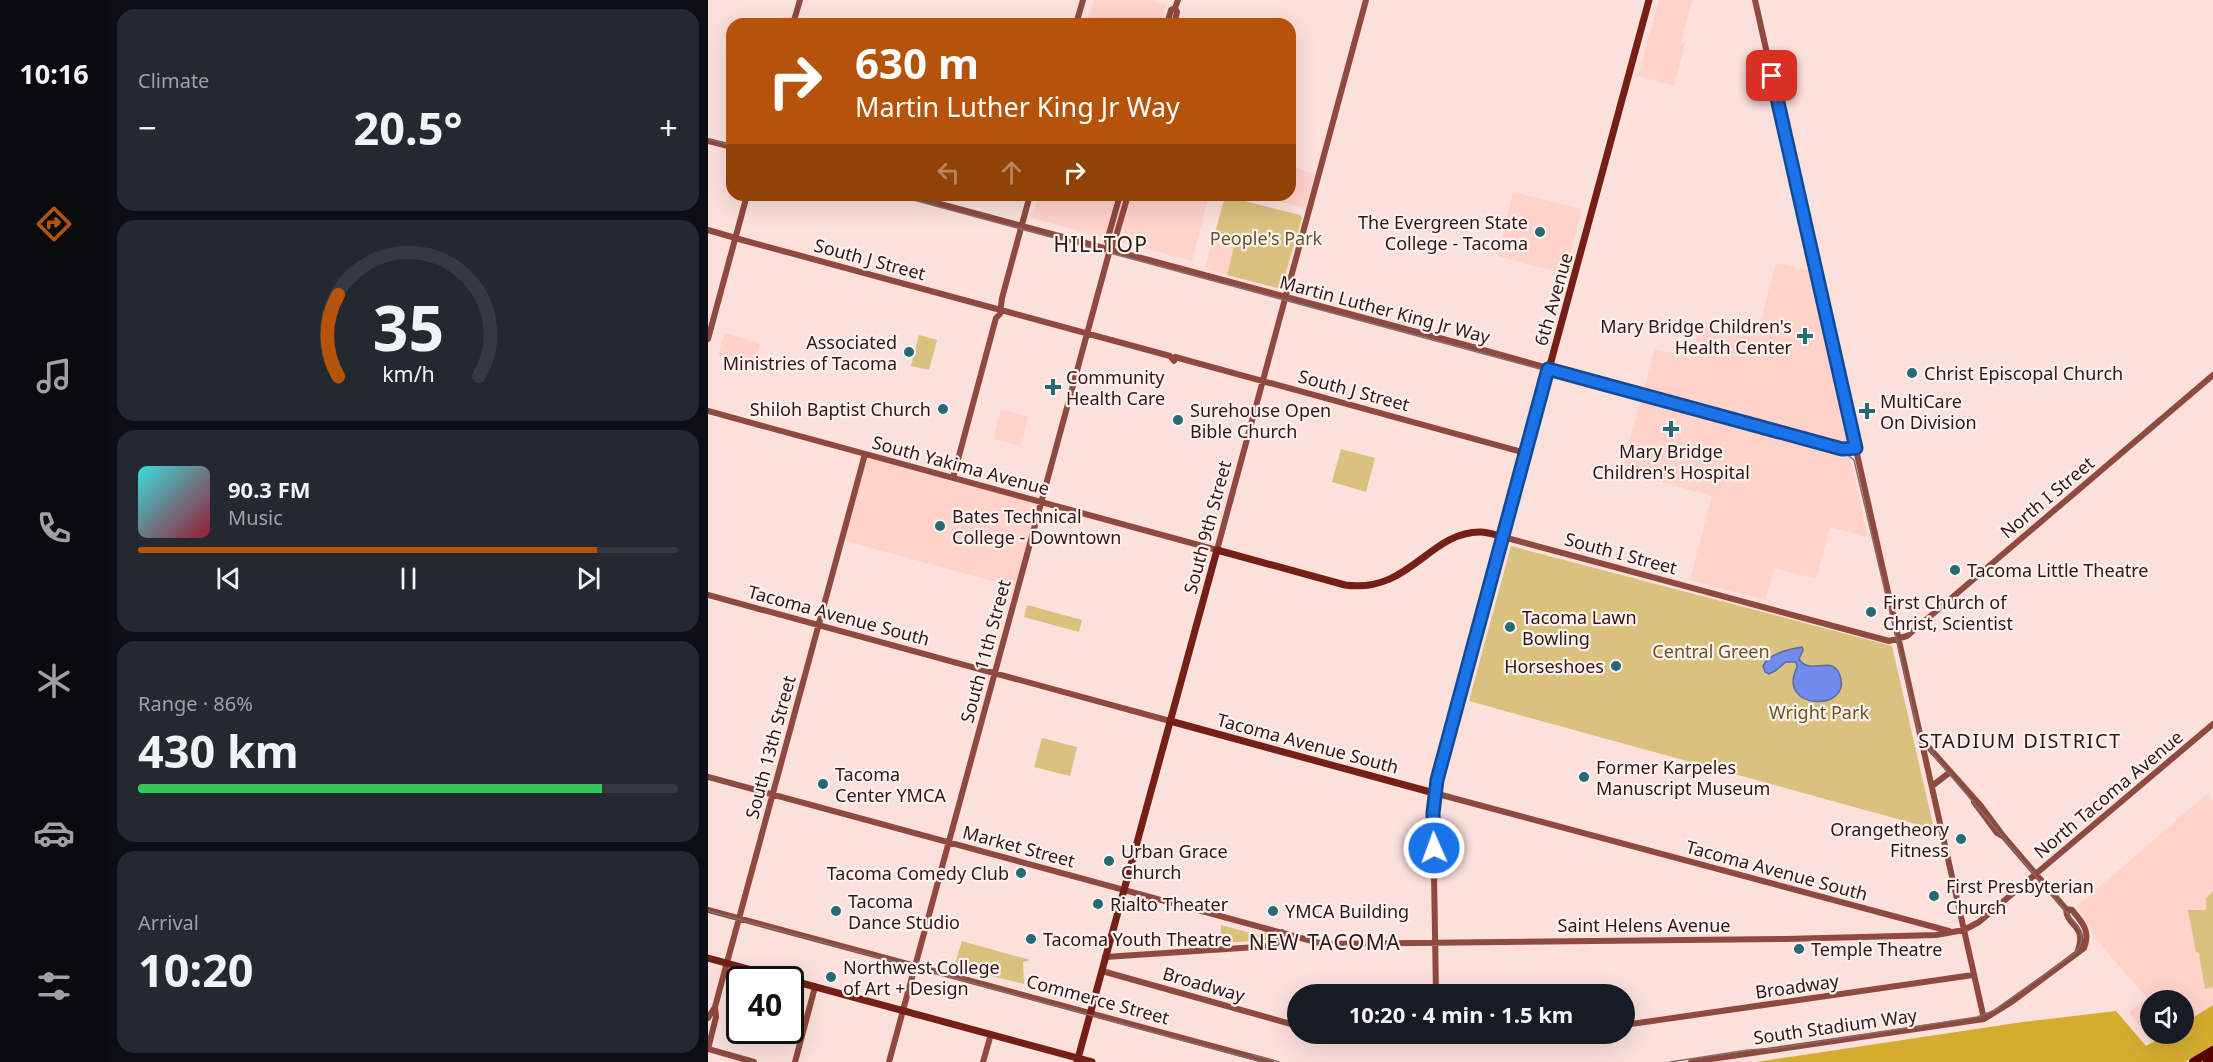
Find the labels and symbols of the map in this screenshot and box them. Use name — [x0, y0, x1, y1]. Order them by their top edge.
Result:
pin — [1746, 50, 1797, 101]
place label: The Evergreen State College - Tacoma — [1358, 210, 1528, 255]
marker: The Evergreen State College - Tacoma — [1533, 225, 1547, 239]
park label: People's Park — [1210, 226, 1323, 250]
district label: HILLTOP — [1053, 230, 1149, 258]
street label: South J Street — [812, 233, 929, 285]
street label: 6th Avenue — [1528, 250, 1578, 348]
street label: Martin Luther King Jr Way — [1277, 269, 1494, 349]
place label: Mary Bridge Children's Health Center — [1600, 314, 1793, 359]
marker: Mary Bridge Children's Health Center — [1796, 327, 1814, 345]
place label: Associated Ministries of Tacoma — [723, 330, 897, 375]
marker: Associated Ministries of Tacoma — [902, 345, 916, 359]
place label: Christ Episcopal Church — [1924, 361, 2123, 385]
street label: South J Street — [1296, 364, 1413, 416]
place label: Community Health Care — [1066, 365, 1165, 410]
marker: Christ Episcopal Church — [1905, 366, 1919, 380]
marker: Community Health Care — [1044, 378, 1062, 396]
place label: MultiCare On Division — [1880, 389, 1977, 434]
place label: Shiloh Baptist Church — [750, 397, 931, 421]
place label: Surehouse Open Bible Church — [1190, 398, 1331, 443]
marker: Shiloh Baptist Church — [936, 402, 950, 416]
marker: MultiCare On Division — [1858, 402, 1876, 420]
marker: Surehouse Open Bible Church — [1171, 413, 1185, 427]
marker: Mary Bridge Children's Hospital — [1662, 420, 1680, 438]
street label: South Yakima Avenue — [870, 430, 1052, 500]
place label: Mary Bridge Children's Hospital — [1592, 439, 1750, 484]
street label: North I Street — [1995, 450, 2099, 543]
street label: South 9th Street — [1178, 457, 1236, 596]
place label: Bates Technical College - Downtown — [952, 504, 1121, 549]
marker: Bates Technical College - Downtown — [933, 519, 947, 533]
street label: South I Street — [1562, 526, 1680, 580]
place label: Tacoma Little Theatre — [1967, 558, 2148, 582]
marker: Tacoma Little Theatre — [1948, 563, 1962, 577]
street label: South 11th Street — [954, 576, 1016, 725]
street label: Tacoma Avenue South — [745, 579, 933, 651]
place label: First Church of Christ, Scientist — [1883, 590, 2013, 635]
place label: Tacoma Lawn Bowling — [1522, 605, 1637, 650]
marker: First Church of Christ, Scientist — [1864, 605, 1878, 619]
marker: Tacoma Lawn Bowling — [1503, 620, 1517, 634]
park label: Central Green — [1652, 639, 1770, 663]
place label: Horseshoes — [1504, 654, 1604, 678]
marker: Horseshoes — [1609, 659, 1623, 673]
street label: South 13th Street — [739, 672, 801, 821]
park label: Wright Park — [1769, 700, 1869, 724]
street label: Tacoma Avenue South — [1214, 707, 1402, 779]
street label: North Tacoma Avenue — [2029, 725, 2187, 863]
district label: STADIUM DISTRICT — [1918, 727, 2122, 754]
place label: Former Karpeles Manuscript Museum — [1596, 755, 1770, 800]
place label: Tacoma Center YMCA — [835, 762, 946, 807]
marker: Former Karpeles Manuscript Museum — [1577, 770, 1591, 784]
marker: Tacoma Center YMCA — [816, 777, 830, 791]
position arrow — [1402, 816, 1466, 880]
place label: Orangetheory Fitness — [1830, 817, 1950, 862]
street label: Market Street — [960, 820, 1078, 873]
marker: Orangetheory Fitness — [1954, 832, 1968, 846]
street label: Tacoma Avenue South — [1683, 834, 1871, 906]
place label: Urban Grace Church — [1121, 839, 1228, 884]
marker: Urban Grace Church — [1102, 854, 1116, 868]
place label: Tacoma Comedy Club — [827, 861, 1009, 885]
marker: Tacoma Comedy Club — [1014, 866, 1028, 880]
place label: First Presbyterian Church — [1946, 874, 2094, 919]
place label: Tacoma Dance Studio — [848, 889, 960, 934]
marker: First Presbyterian Church — [1927, 889, 1941, 903]
place label: Rialto Theater — [1110, 892, 1229, 916]
marker: Rialto Theater — [1091, 897, 1105, 911]
place label: YMCA Building — [1285, 899, 1409, 923]
marker: Tacoma Dance Studio — [829, 904, 843, 918]
marker: YMCA Building — [1266, 904, 1280, 918]
street label: Saint Helens Avenue — [1558, 913, 1730, 937]
place label: Tacoma Youth Theatre — [1043, 927, 1232, 951]
district label: NEW TACOMA — [1249, 928, 1401, 956]
marker: Tacoma Youth Theatre — [1024, 932, 1038, 946]
place label: Temple Theatre — [1811, 937, 1942, 961]
marker: Temple Theatre — [1792, 942, 1806, 956]
place label: Northwest College of Art + Design — [843, 955, 1000, 1000]
street label: Broadway — [1160, 961, 1249, 1007]
speed limit sign: 40 — [726, 966, 804, 1044]
street label: Commerce Street — [1024, 968, 1173, 1030]
street label: Broadway — [1754, 968, 1841, 1004]
marker: Northwest College of Art + Design — [824, 970, 838, 984]
street label: South Stadium Way — [1752, 1003, 1919, 1049]

